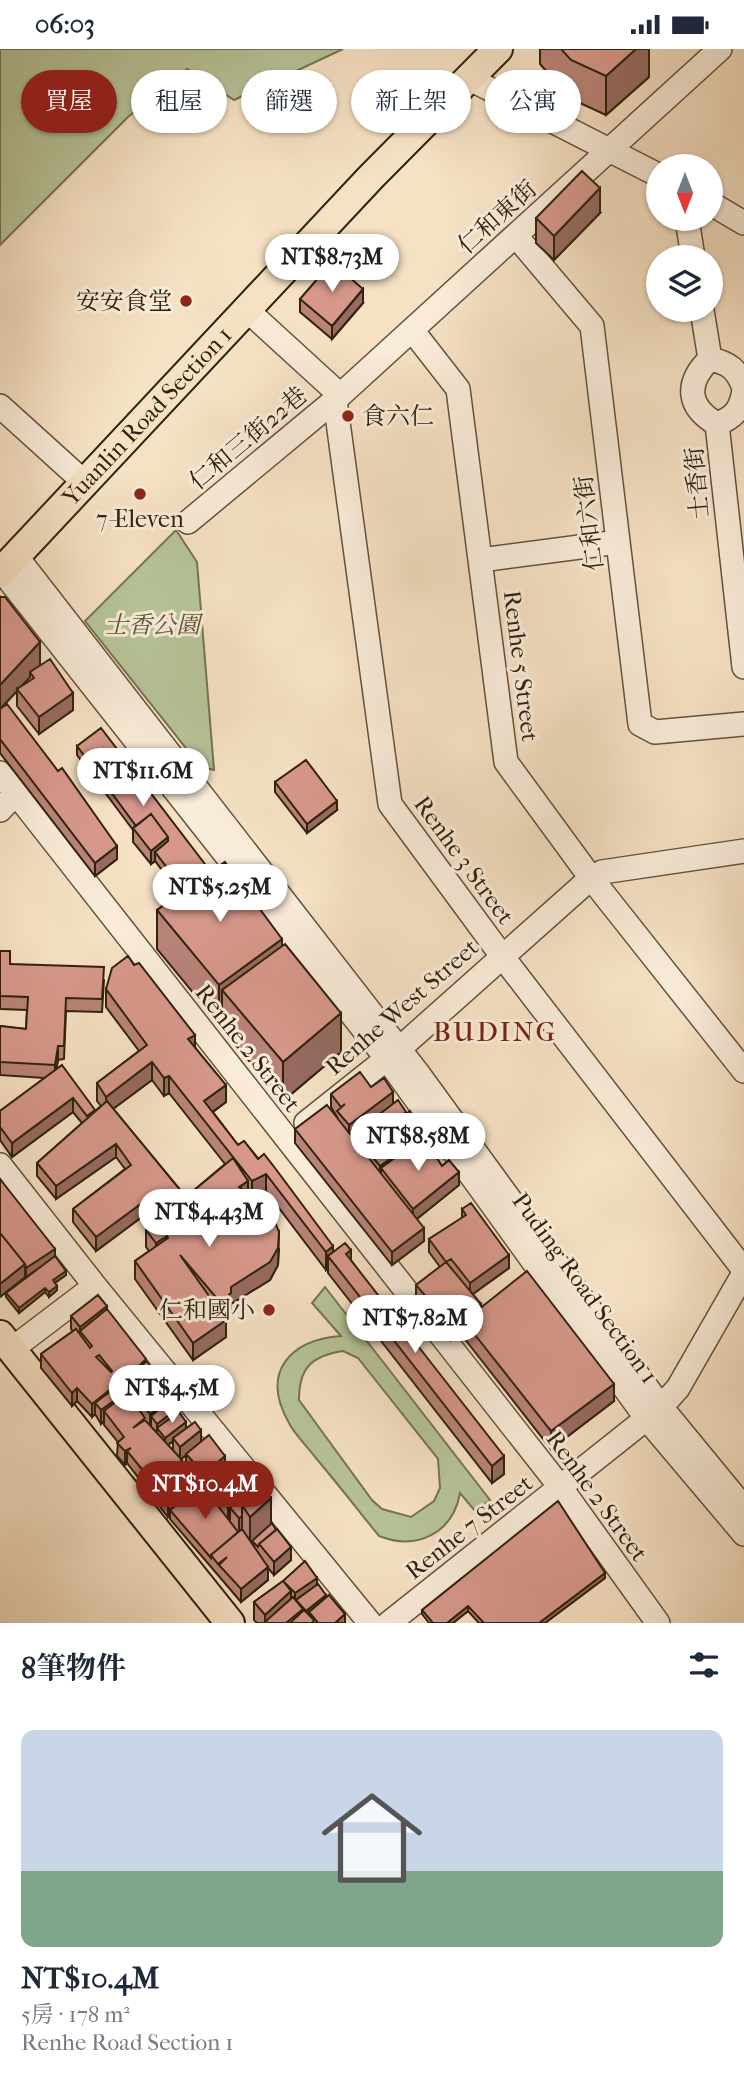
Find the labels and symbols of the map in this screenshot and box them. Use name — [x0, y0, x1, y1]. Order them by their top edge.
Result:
north arrow — [646, 154, 723, 231]
street label: 仁和東街 — [452, 174, 542, 260]
pin: NT$8.73M — [260, 235, 404, 294]
place label: 安安食堂 — [76, 287, 172, 315]
marker: 安安食堂 — [178, 293, 194, 309]
street label: Yuanlin Road Section 1 — [56, 321, 237, 512]
street label: 仁和三街22巷 — [184, 381, 312, 495]
place label: 食六仁 — [362, 402, 434, 430]
marker: 食六仁 — [340, 408, 356, 424]
street label: 士香街 — [680, 446, 714, 520]
street label: 仁和六街 — [569, 474, 609, 572]
marker: 7-Eleven — [132, 486, 148, 502]
place label: 7-Eleven — [96, 505, 184, 533]
street label: Renhe 5 Street — [498, 589, 544, 744]
park label: 士香公園 — [104, 611, 204, 639]
pin: NT$11.6M — [71, 749, 215, 808]
street label: Renhe 3 Street — [408, 790, 520, 930]
pin: NT$5.25M — [148, 865, 292, 924]
street label: Renhe West Street — [320, 933, 484, 1081]
street label: Renhe 2 Street — [190, 979, 307, 1118]
district label: BUDING — [433, 1015, 557, 1048]
pin: NT$8.58M — [346, 1113, 490, 1173]
street label: Puding Road Section 1 — [507, 1187, 663, 1389]
pin: NT$4.43M — [137, 1189, 281, 1249]
pin: NT$7.82M — [343, 1295, 487, 1355]
place label: 仁和國小 — [159, 1296, 255, 1324]
marker: 仁和國小 — [261, 1302, 277, 1318]
pin: NT$4.5M — [107, 1365, 237, 1425]
street label: Renhe 2 Street — [540, 1425, 654, 1567]
pin: NT$10.4M — [133, 1461, 277, 1521]
street label: Renhe 7 Street — [400, 1468, 538, 1585]

